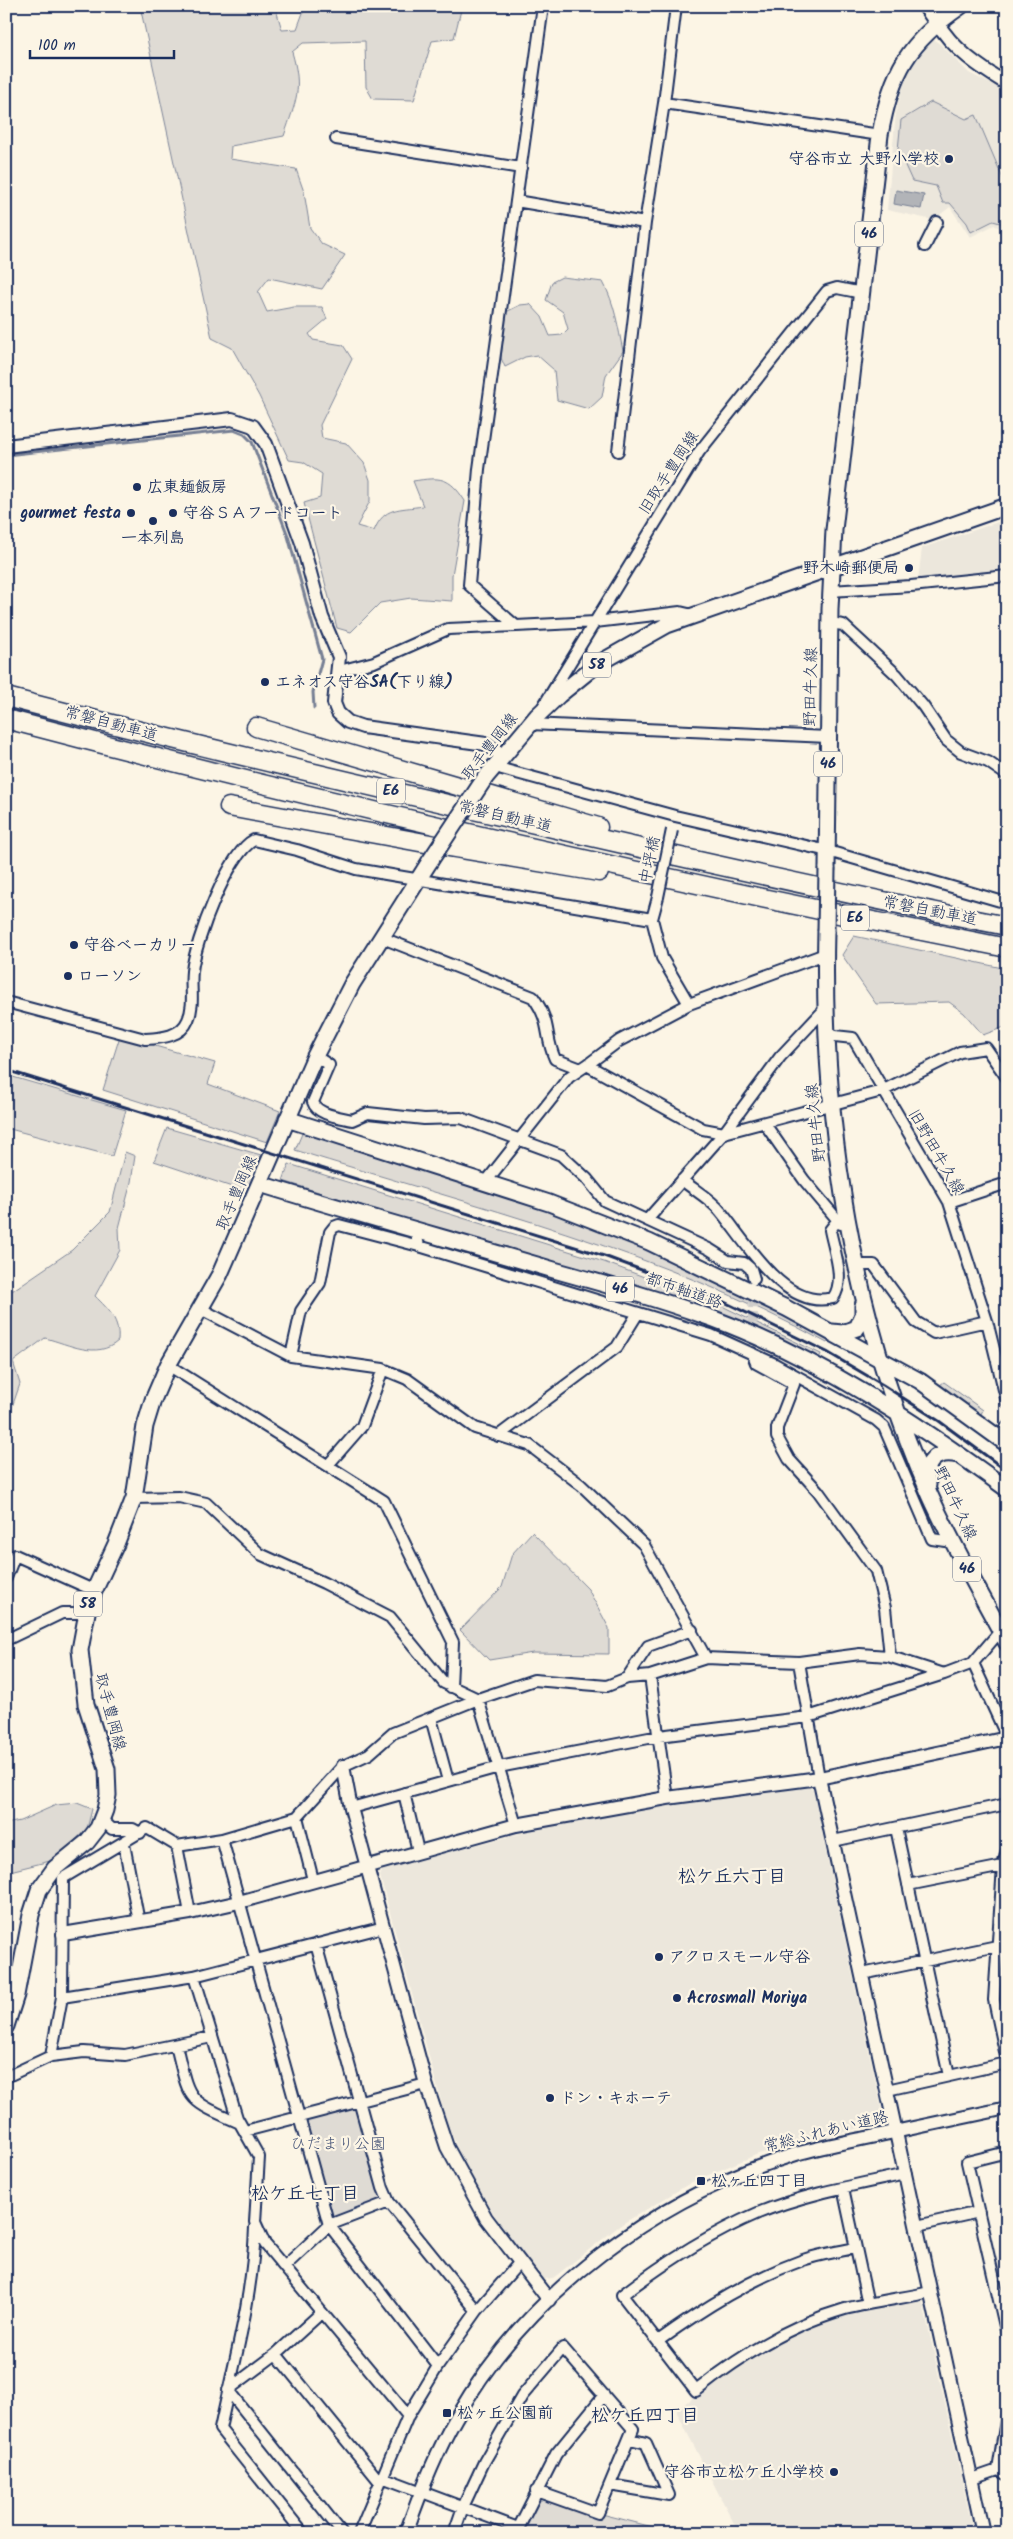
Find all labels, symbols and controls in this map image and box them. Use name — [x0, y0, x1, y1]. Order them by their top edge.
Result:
scale bar — [30, 28, 174, 60]
text: 100 m — [38, 34, 76, 58]
place label: 守谷市立 大野小学校 — [789, 147, 939, 172]
marker: 守谷市立 大野小学校 — [943, 153, 955, 165]
road number: 46 — [855, 222, 883, 246]
street label: 旧取手豊岡線 — [632, 426, 706, 520]
place label: 広東麺飯房 — [147, 475, 227, 500]
marker: 広東麺飯房 — [131, 481, 143, 493]
place label: gourmet festa — [20, 501, 121, 526]
place label: 守谷ＳＡフードコート — [183, 501, 343, 526]
marker: gourmet festa — [125, 507, 137, 519]
marker: 守谷ＳＡフードコート — [167, 507, 179, 519]
marker: 一本列島 — [147, 515, 159, 527]
place label: 一本列島 — [121, 526, 185, 551]
place label: 野木崎郵便局 — [803, 556, 899, 581]
marker: 野木崎郵便局 — [903, 562, 915, 574]
street label: 野田牛久線 — [798, 647, 824, 727]
road number: 58 — [583, 652, 611, 678]
place label: エネオス守谷SA(下り線) — [275, 670, 453, 695]
marker: エネオス守谷SA(下り線) — [259, 676, 271, 688]
street label: 常磐自動車道 — [61, 700, 161, 748]
street label: 取手豊岡線 — [456, 708, 524, 786]
road number: 46 — [814, 752, 842, 776]
road number: E6 — [377, 778, 405, 804]
street label: 常磐自動車道 — [455, 794, 555, 840]
street label: 中坪橋 — [633, 834, 667, 886]
street label: 常磐自動車道 — [880, 890, 980, 932]
road number: E6 — [841, 906, 869, 930]
place label: 守谷ベーカリー — [84, 933, 196, 958]
marker: 守谷ベーカリー — [68, 939, 80, 951]
place label: ローソン — [78, 964, 142, 989]
marker: ローソン — [62, 970, 74, 982]
street label: 野田牛久線 — [799, 1082, 833, 1164]
street label: 旧野田牛久線 — [901, 1104, 971, 1200]
street label: 取手豊岡線 — [210, 1151, 264, 1235]
street label: 都市軸道路 — [642, 1266, 726, 1316]
road number: 46 — [606, 1276, 634, 1302]
street label: 野田牛久線 — [927, 1461, 983, 1545]
road number: 46 — [953, 1556, 981, 1582]
road number: 58 — [74, 1592, 102, 1616]
street label: 取手豊岡線 — [88, 1670, 132, 1754]
district label: 松ケ丘六丁目 — [678, 1863, 786, 1892]
place label: アクロスモール守谷 — [669, 1945, 811, 1970]
marker: アクロスモール守谷 — [653, 1951, 665, 1963]
place label: Acrosmall Moriya — [687, 1986, 807, 2011]
marker: Acrosmall Moriya — [671, 1992, 683, 2004]
place label: ドン・キホーテ — [560, 2086, 672, 2111]
marker: ドン・キホーテ — [544, 2092, 556, 2104]
street label: 常総ふれあい道路 — [761, 2104, 891, 2160]
park label: ひだまり公園 — [290, 2132, 386, 2157]
place label: 松ヶ丘四丁目 — [711, 2169, 807, 2194]
marker: 松ヶ丘四丁目 — [695, 2175, 707, 2187]
district label: 松ケ丘七丁目 — [251, 2180, 359, 2209]
place label: 松ヶ丘公園前 — [457, 2401, 553, 2426]
district label: 松ケ丘四丁目 — [591, 2402, 699, 2431]
marker: 松ヶ丘公園前 — [441, 2407, 453, 2419]
place label: 守谷市立松ケ丘小学校 — [664, 2460, 824, 2485]
marker: 守谷市立松ケ丘小学校 — [828, 2466, 840, 2478]

